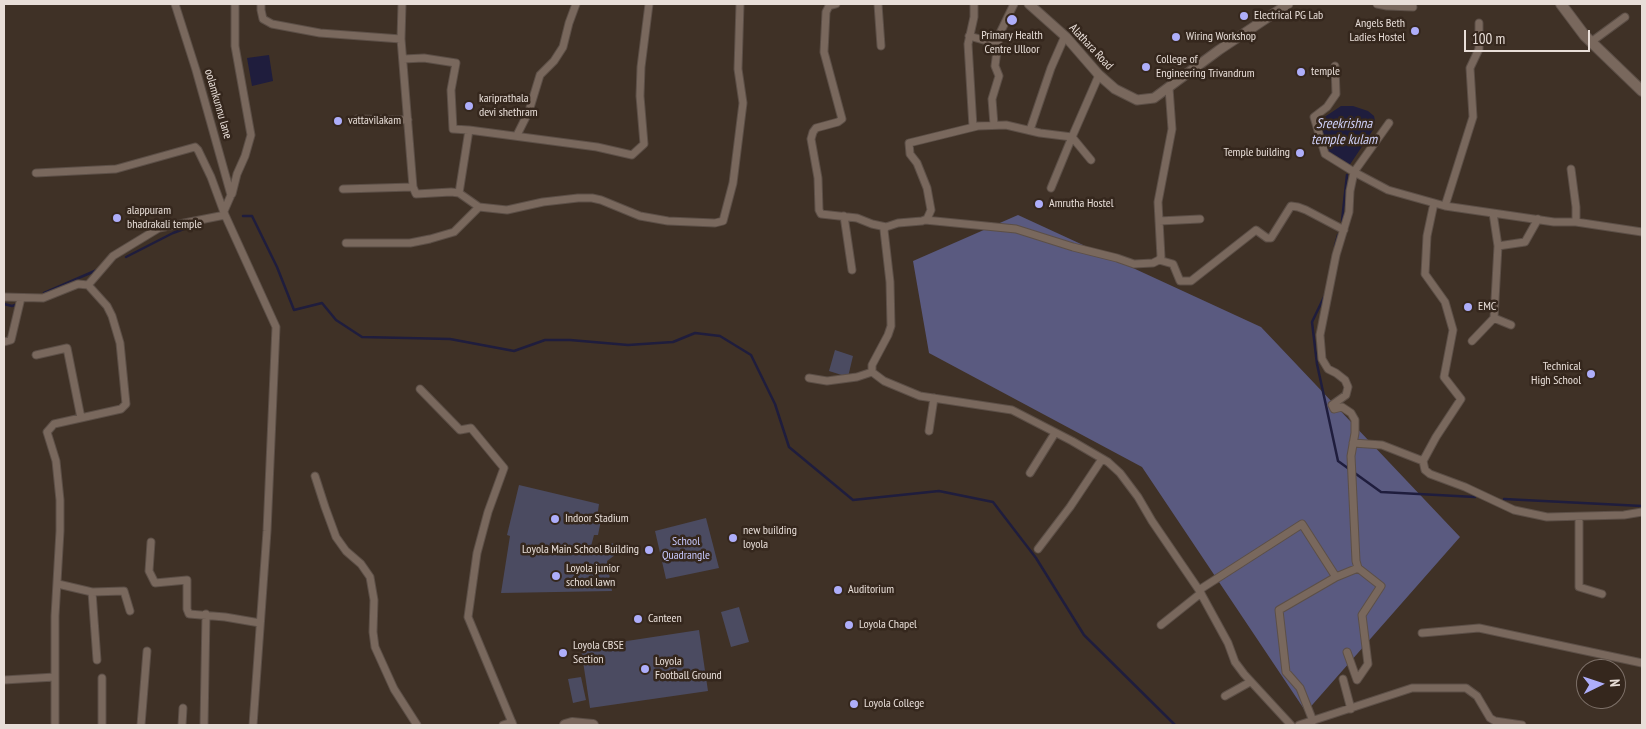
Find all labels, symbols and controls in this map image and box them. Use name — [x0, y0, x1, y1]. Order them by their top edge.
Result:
place label: Electrical PG Lab — [1254, 9, 1323, 23]
marker: Electrical PG Lab — [1238, 10, 1250, 22]
marker: Primary Health Centre Ulloor — [1005, 13, 1019, 27]
place label: Angels Beth Ladies Hostel — [1349, 17, 1405, 45]
scale bar — [1466, 20, 1592, 52]
street label: Alathara Road — [1066, 21, 1116, 73]
marker: Angels Beth Ladies Hostel — [1409, 25, 1421, 37]
place label: Primary Health Centre Ulloor — [981, 29, 1043, 57]
text: 100 m — [1472, 29, 1505, 48]
place label: Wiring Workshop — [1186, 30, 1256, 44]
marker: Wiring Workshop — [1170, 31, 1182, 43]
place label: College of Engineering Trivandrum — [1156, 53, 1255, 81]
marker: College of Engineering Trivandrum — [1140, 61, 1152, 73]
place label: temple — [1311, 65, 1340, 79]
marker: temple — [1295, 66, 1307, 78]
street label: oolamkunnu lane — [201, 68, 235, 140]
place label: kariprathala devi shethram — [479, 92, 538, 120]
marker: kariprathala devi shethram — [463, 100, 475, 112]
place label: vattavilakam — [348, 114, 401, 128]
marker: vattavilakam — [332, 115, 344, 127]
water label: Sreekrishna temple kulam — [1311, 116, 1377, 148]
place label: Temple building — [1224, 146, 1290, 160]
marker: Temple building — [1294, 147, 1306, 159]
place label: Amrutha Hostel — [1049, 197, 1114, 211]
marker: Amrutha Hostel — [1033, 198, 1045, 210]
place label: alappuram bhadrakali temple — [127, 204, 202, 232]
marker: alappuram bhadrakali temple — [111, 212, 123, 224]
place label: EMC — [1478, 300, 1496, 314]
marker: EMC — [1462, 301, 1474, 313]
place label: Technical High School — [1531, 360, 1581, 388]
marker: Technical High School — [1585, 368, 1597, 380]
place label: Indoor Stadium — [565, 512, 629, 526]
marker: Indoor Stadium — [549, 513, 561, 525]
place label: new building loyola — [743, 524, 797, 552]
marker: new building loyola — [727, 532, 739, 544]
park label: School Quadrangle — [662, 535, 710, 563]
place label: Loyola Main School Building — [522, 543, 639, 557]
marker: Loyola Main School Building — [643, 544, 655, 556]
place label: Loyola junior school lawn — [566, 562, 619, 590]
marker: Loyola junior school lawn — [550, 570, 562, 582]
place label: Auditorium — [848, 583, 894, 597]
marker: Auditorium — [832, 584, 844, 596]
place label: Canteen — [648, 612, 682, 626]
marker: Canteen — [632, 613, 644, 625]
place label: Loyola Chapel — [859, 618, 917, 632]
marker: Loyola Chapel — [843, 619, 855, 631]
place label: Loyola CBSE Section — [573, 639, 624, 667]
marker: Loyola CBSE Section — [557, 647, 569, 659]
place label: Loyola Football Ground — [655, 655, 722, 683]
north arrow — [1576, 659, 1626, 709]
marker: Loyola Football Ground — [639, 663, 651, 675]
text: N — [1606, 679, 1624, 687]
place label: Loyola College — [864, 697, 924, 711]
marker: Loyola College — [848, 698, 860, 710]

